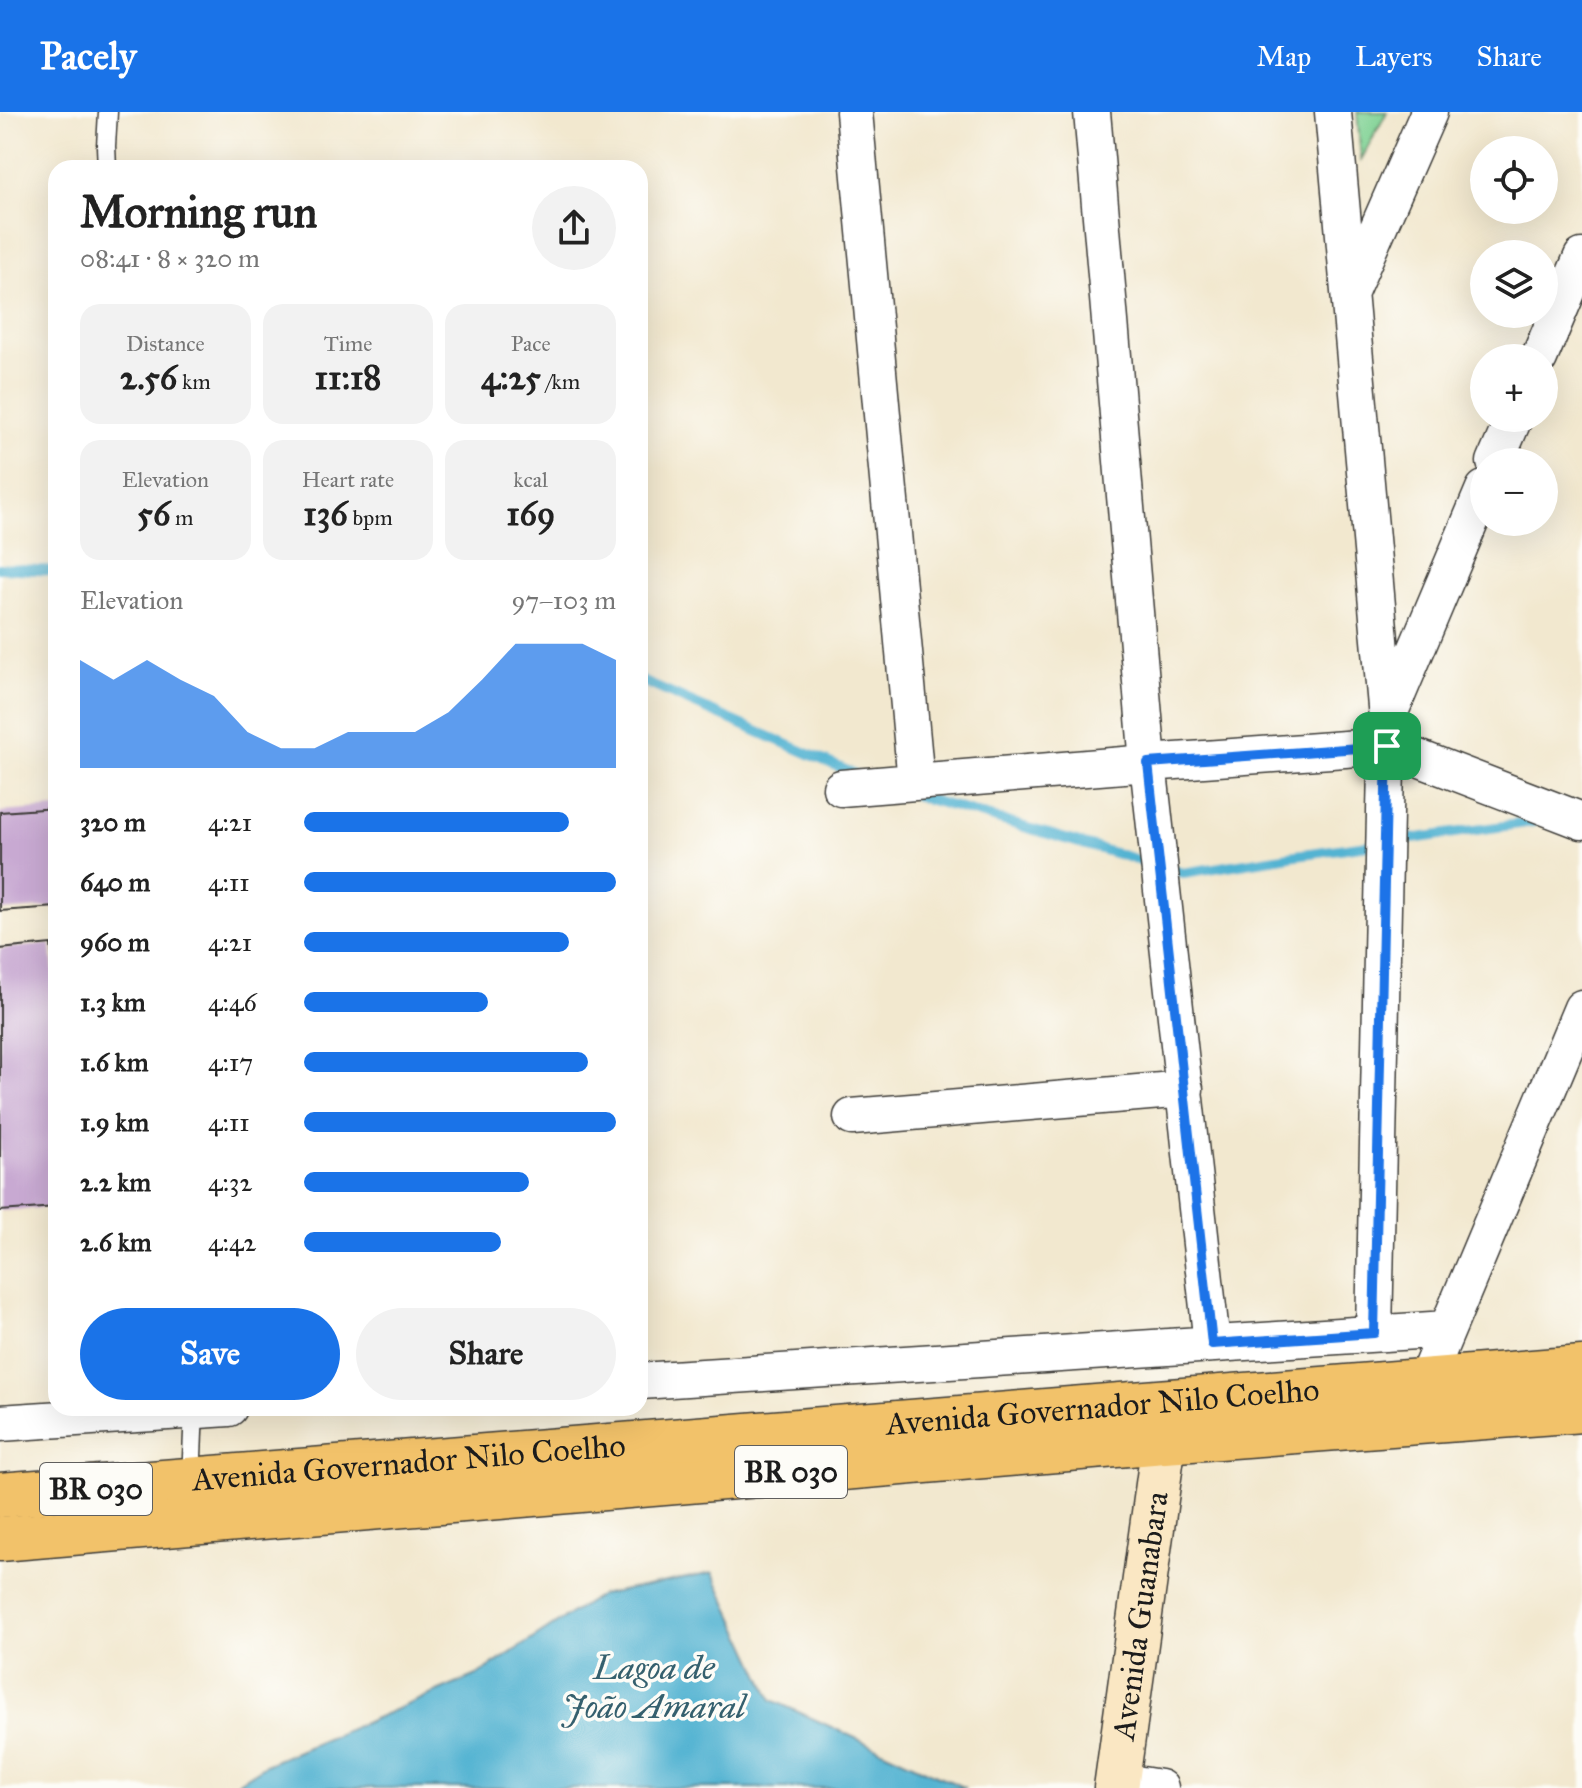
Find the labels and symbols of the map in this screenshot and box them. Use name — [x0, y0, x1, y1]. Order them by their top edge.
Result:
pin — [1353, 712, 1421, 780]
street label: Avenida Governador Nilo Coelho — [882, 1370, 1321, 1444]
street label: Avenida Governador Nilo Coelho — [189, 1426, 627, 1500]
road number: BR 030 — [735, 1446, 847, 1498]
road number: BR 030 — [40, 1463, 152, 1515]
street label: Avenida Guanabara — [1104, 1489, 1177, 1744]
water label: Lagoa de João Amaral — [561, 1647, 748, 1728]

